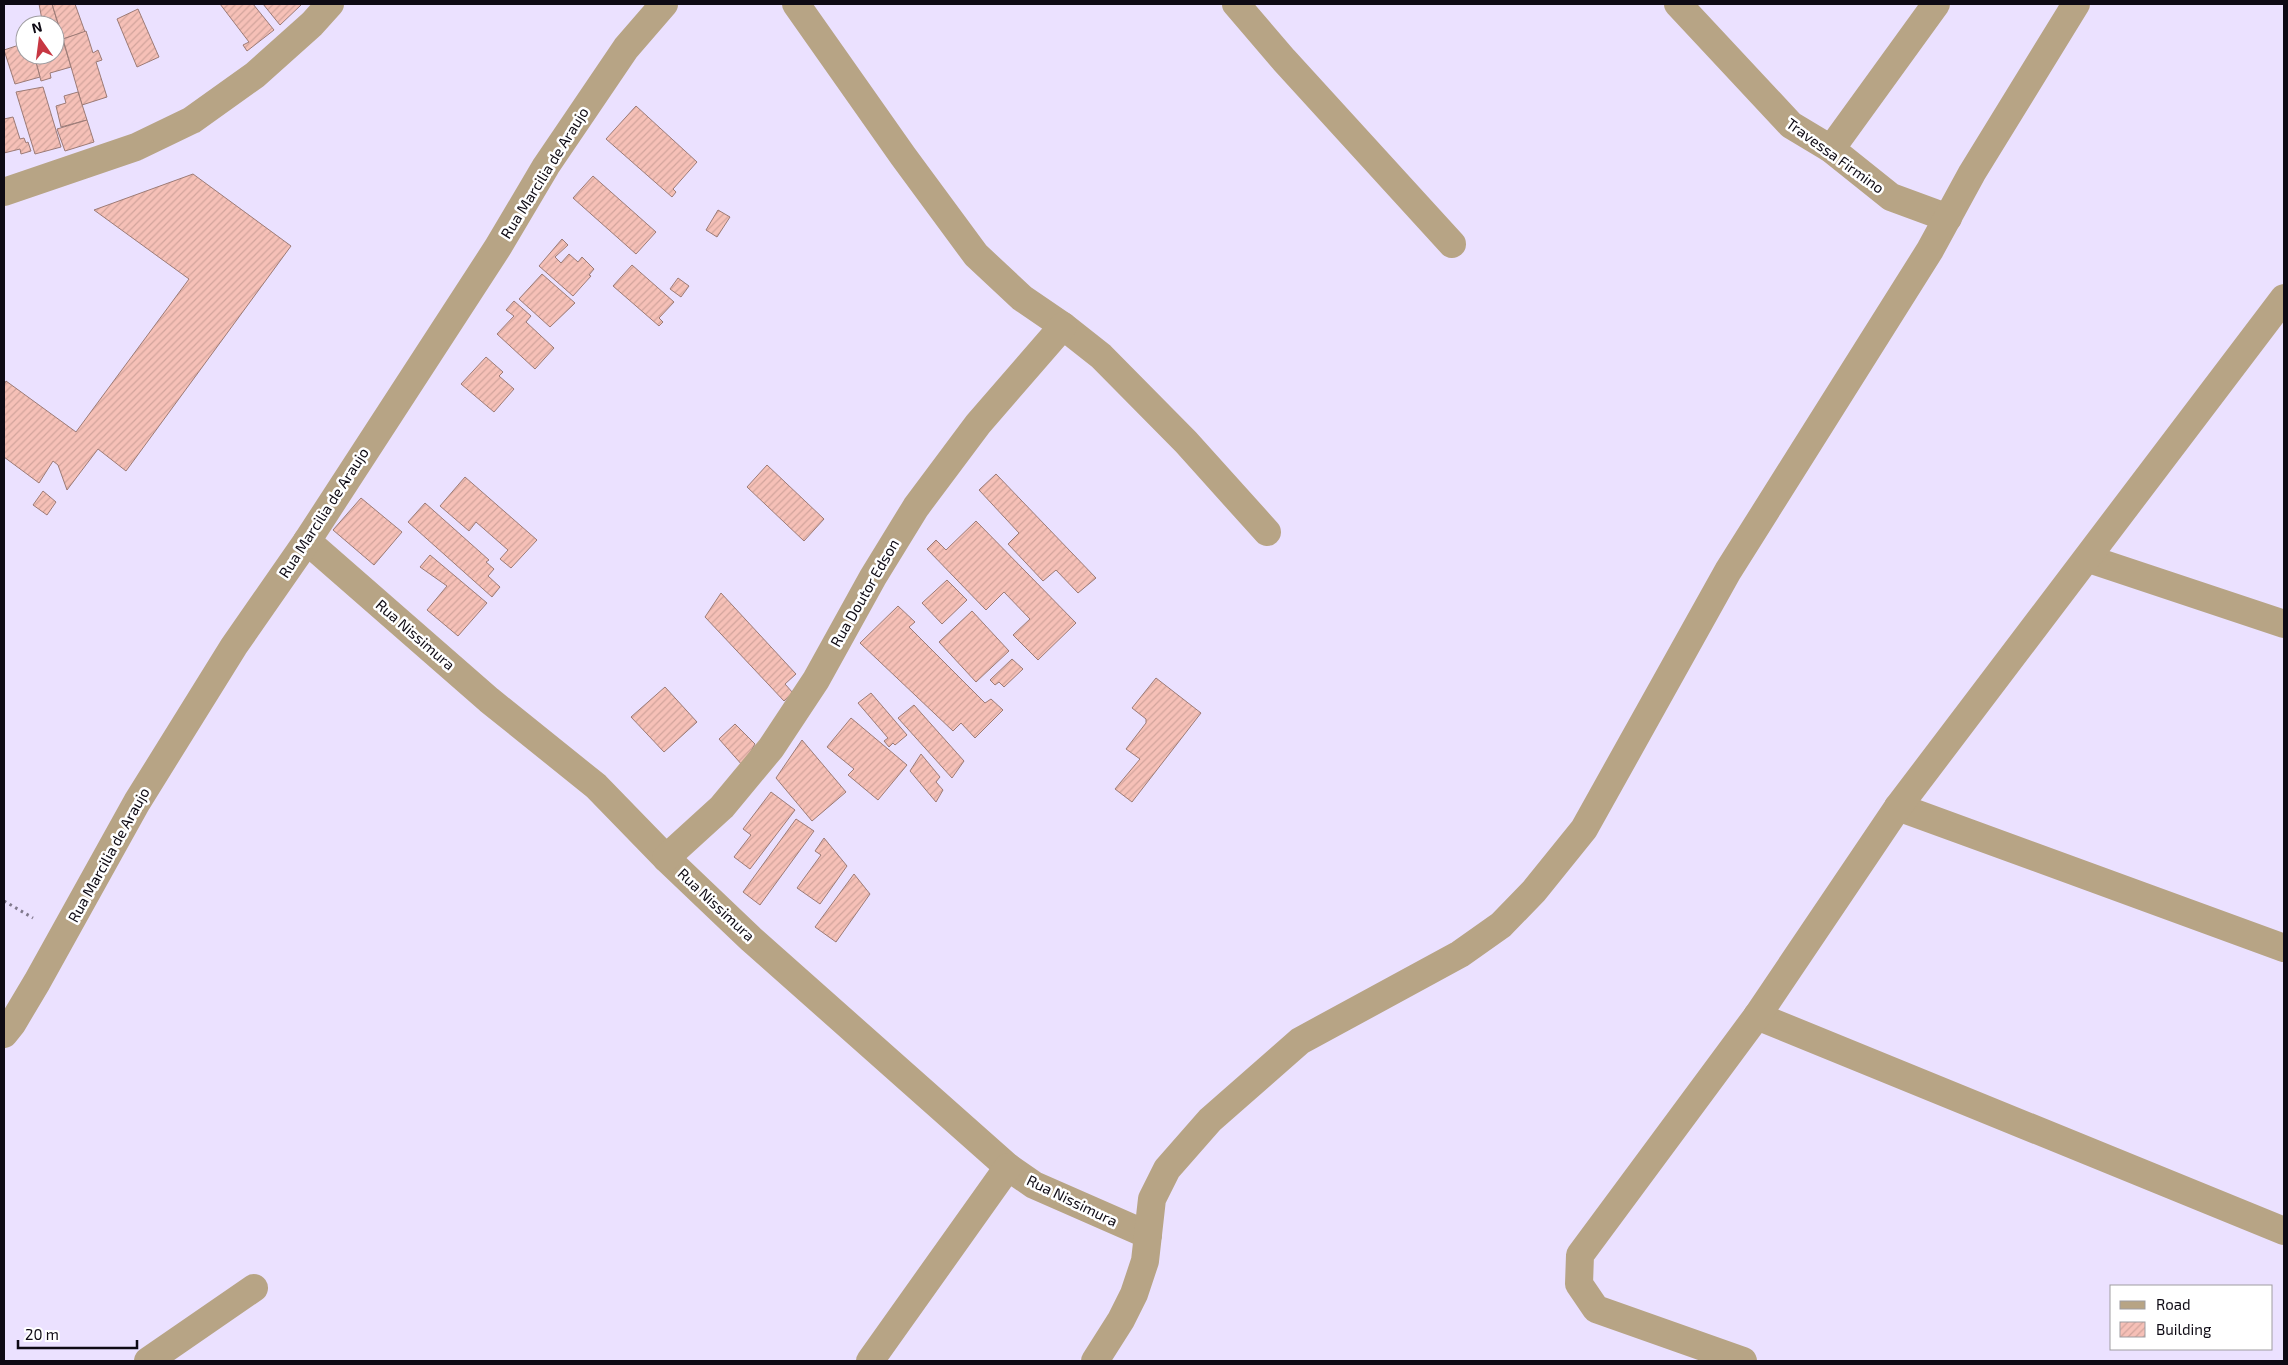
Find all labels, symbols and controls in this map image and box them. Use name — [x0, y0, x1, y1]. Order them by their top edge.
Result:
north arrow — [15, 15, 65, 65]
text: N — [30, 17, 44, 36]
street label: Rua Marcilia de Araujo — [496, 103, 593, 242]
street label: Travessa Firmino — [1783, 114, 1888, 197]
street label: Rua Marcilia de Araujo — [274, 444, 373, 581]
street label: Rua Doutor Edson — [826, 535, 902, 650]
street label: Rua Nissimura — [373, 595, 459, 673]
street label: Rua Marcilia de Araujo — [64, 784, 154, 926]
street label: Rua Nissimura — [674, 864, 759, 944]
street label: Rua Nissimura — [1024, 1170, 1121, 1230]
legend — [2110, 1285, 2273, 1350]
text: Road — [2156, 1295, 2191, 1313]
scale bar — [18, 1318, 136, 1350]
text: Building — [2156, 1320, 2212, 1338]
text: 20 m — [25, 1325, 59, 1343]

